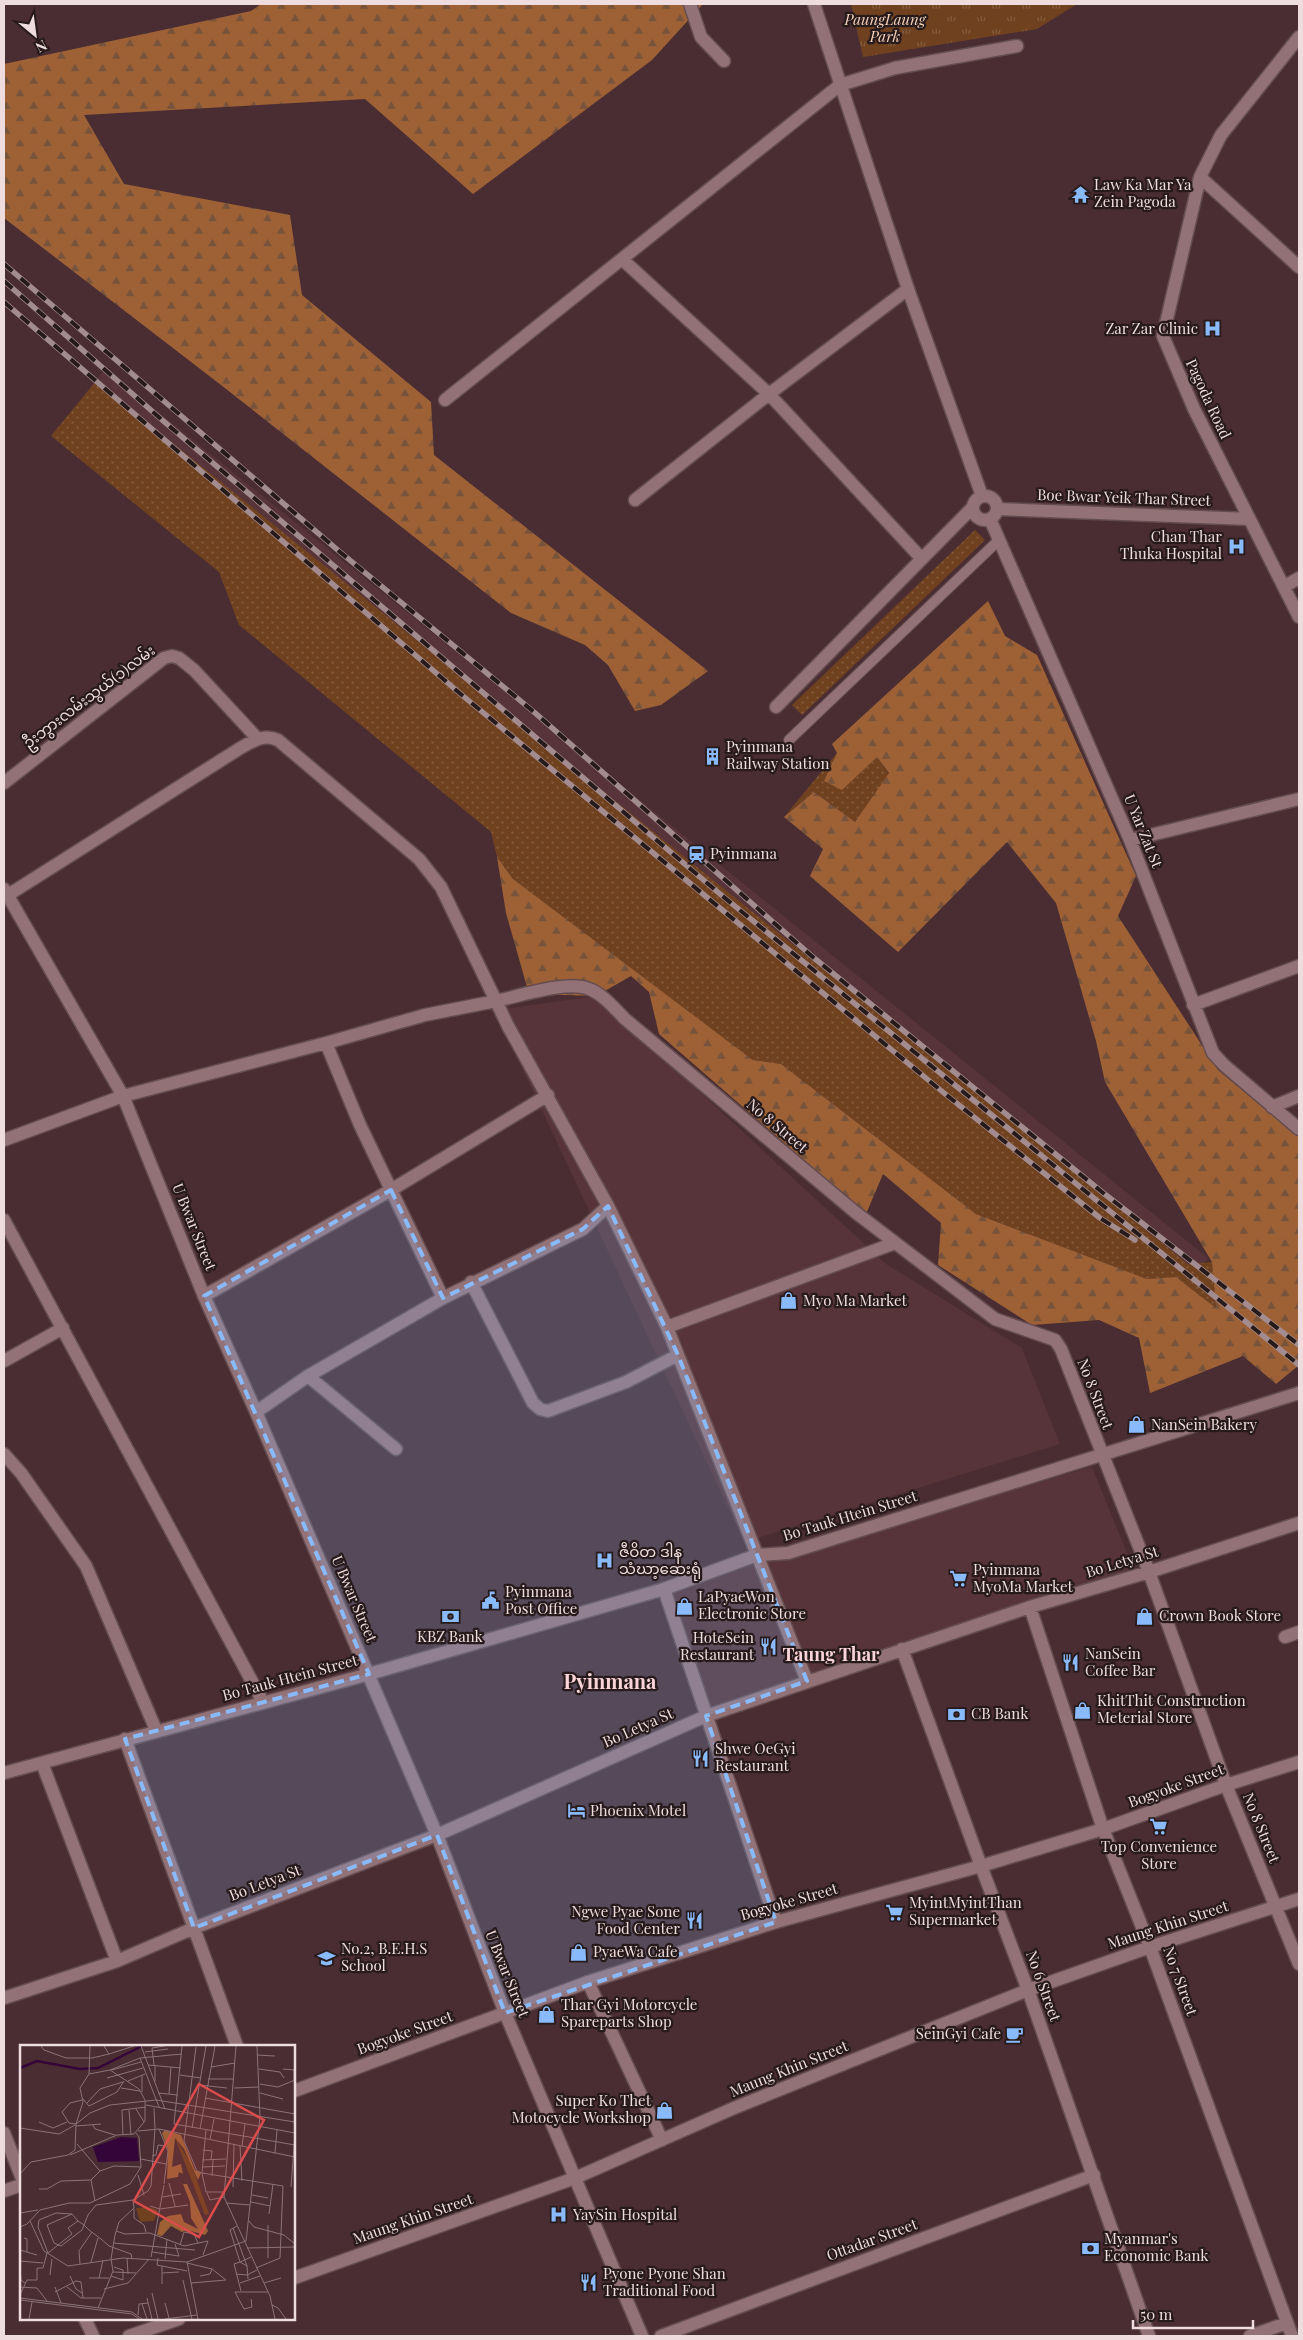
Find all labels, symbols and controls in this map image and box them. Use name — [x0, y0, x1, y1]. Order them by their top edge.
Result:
park label: PaungLaung Park — [843, 9, 927, 46]
north arrow — [10, 10, 60, 60]
text: N — [33, 36, 51, 58]
place label: Law Ka Mar Ya Zein Pagoda — [1094, 174, 1192, 211]
temple icon: Law Ka Mar Ya Zein Pagoda — [1070, 184, 1090, 204]
place label: Zar Zar Clinic — [1105, 318, 1198, 338]
hospital icon: Zar Zar Clinic — [1202, 319, 1222, 339]
street label: Pagoda Road — [1182, 355, 1236, 442]
street label: Boe Bwar Yeik Thar Street — [1037, 484, 1212, 510]
place label: Chan Thar Thuka Hospital — [1120, 526, 1222, 563]
hospital icon: Chan Thar Thuka Hospital — [1226, 536, 1246, 556]
street label: ဦးဘွားလမ်းသွယ်(၁)လမ်း — [18, 640, 160, 755]
place label: Pyinmana Railway Station — [726, 736, 829, 773]
building icon: Pyinmana Railway Station — [702, 746, 722, 766]
street label: U Yar Zat St — [1120, 791, 1168, 871]
place label: Pyinmana — [710, 843, 777, 863]
station icon: Pyinmana — [686, 844, 706, 864]
street label: No 8 Street — [743, 1094, 813, 1157]
street label: U Bwar Street — [168, 1180, 222, 1274]
place label: Myo Ma Market — [803, 1290, 908, 1310]
shop icon: Myo Ma Market — [779, 1291, 799, 1311]
street label: No 8 Street — [1073, 1355, 1119, 1432]
place label: NanSein Bakery — [1151, 1414, 1257, 1434]
shop icon: NanSein Bakery — [1127, 1415, 1147, 1435]
street label: Bo Tauk Htein Street — [780, 1485, 920, 1545]
street label: Bo Letya St — [1083, 1540, 1161, 1582]
place label: ဇီဝိတ ဒါန သံဃာ့ဆေးရုံ — [619, 1541, 701, 1581]
hospital icon: ဇီဝိတ ဒါန သံဃာ့ဆေးရုံ — [595, 1551, 615, 1571]
street label: U Bwar Street — [328, 1552, 382, 1646]
place label: Pyinmana MyoMa Market — [973, 1559, 1074, 1596]
supermarket icon: Pyinmana MyoMa Market — [949, 1569, 969, 1589]
place label: Pyinmana Post Office — [505, 1581, 577, 1618]
place label: LaPyaeWon Electronic Store — [698, 1586, 806, 1623]
public building icon: Pyinmana Post Office — [481, 1591, 501, 1611]
shop icon: LaPyaeWon Electronic Store — [674, 1596, 694, 1616]
place label: Crown Book Store — [1159, 1605, 1281, 1625]
bank icon: KBZ Bank — [440, 1606, 460, 1626]
shop icon: Crown Book Store — [1135, 1606, 1155, 1626]
place label: KBZ Bank — [417, 1626, 484, 1646]
place label: HoteSein Restaurant — [680, 1627, 755, 1664]
restaurant icon: HoteSein Restaurant — [758, 1637, 778, 1657]
district label: Taung Thar — [782, 1642, 880, 1666]
place label: NanSein Coffee Bar — [1085, 1643, 1156, 1680]
street label: Bo Tauk Htein Street — [220, 1649, 360, 1705]
restaurant icon: NanSein Coffee Bar — [1061, 1653, 1081, 1673]
district label: Pyinmana — [564, 1667, 657, 1694]
place label: KhitThit Construction Meterial Store — [1097, 1690, 1246, 1727]
shop icon: KhitThit Construction Meterial Store — [1073, 1700, 1093, 1720]
street label: Bo Letya St — [599, 1702, 677, 1751]
place label: CB Bank — [971, 1703, 1029, 1723]
bank icon: CB Bank — [947, 1704, 967, 1724]
place label: Shwe OeGyi Restaurant — [715, 1738, 796, 1775]
restaurant icon: Shwe OeGyi Restaurant — [691, 1748, 711, 1768]
street label: Bogyoke Street — [1125, 1758, 1227, 1812]
street label: No 8 Street — [1239, 1790, 1285, 1866]
place label: Phoenix Motel — [590, 1800, 686, 1820]
hotel icon: Phoenix Motel — [566, 1801, 586, 1821]
supermarket icon: Top Convenience Store — [1149, 1816, 1169, 1836]
place label: Top Convenience Store — [1101, 1836, 1217, 1873]
street label: Bo Letya St — [226, 1859, 304, 1905]
street label: Bogyoke Street — [738, 1877, 840, 1924]
place label: MyintMyintThan Supermarket — [909, 1892, 1022, 1929]
street label: Maung Khin Street — [1105, 1895, 1231, 1953]
place label: Ngwe Pyae Sone Food Center — [571, 1901, 680, 1938]
supermarket icon: MyintMyintThan Supermarket — [885, 1902, 905, 1922]
restaurant icon: Ngwe Pyae Sone Food Center — [684, 1911, 704, 1931]
street label: U Bwar Street — [481, 1927, 535, 2021]
place label: No.2, B.E.H.S School — [341, 1938, 427, 1975]
place label: PyaeWa Cafe — [593, 1941, 678, 1961]
shop icon: PyaeWa Cafe — [569, 1942, 589, 1962]
street label: No 7 Street — [1159, 1943, 1203, 2019]
street label: No 6 Street — [1022, 1947, 1066, 2025]
school or university icon: No.2, B.E.H.S School — [317, 1948, 337, 1968]
place label: Thar Gyi Motorcycle Spareparts Shop — [561, 1994, 697, 2031]
shop icon: Thar Gyi Motorcycle Spareparts Shop — [537, 2004, 557, 2024]
street label: Bogyoke Street — [354, 2005, 456, 2059]
place label: SeinGyi Cafe — [916, 2023, 1001, 2043]
cafe icon: SeinGyi Cafe — [1005, 2024, 1025, 2044]
street label: Maung Khin Street — [727, 2035, 851, 2101]
inset map — [20, 2045, 295, 2320]
place label: Super Ko Thet Motocycle Workshop — [512, 2090, 652, 2127]
shop icon: Super Ko Thet Motocycle Workshop — [655, 2100, 675, 2120]
street label: Maung Khin Street — [350, 2188, 476, 2248]
place label: YaySin Hospital — [572, 2204, 677, 2224]
hospital icon: YaySin Hospital — [549, 2205, 569, 2225]
street label: Ottadar Street — [824, 2213, 920, 2265]
place label: Myanmar's Economic Bank — [1104, 2228, 1209, 2265]
bank icon: Myanmar's Economic Bank — [1080, 2238, 1100, 2258]
place label: Pyone Pyone Shan Traditional Food — [603, 2263, 726, 2300]
restaurant icon: Pyone Pyone Shan Traditional Food — [579, 2273, 599, 2293]
scale bar — [1133, 2298, 1253, 2330]
text: 50 m — [1140, 2304, 1173, 2324]

